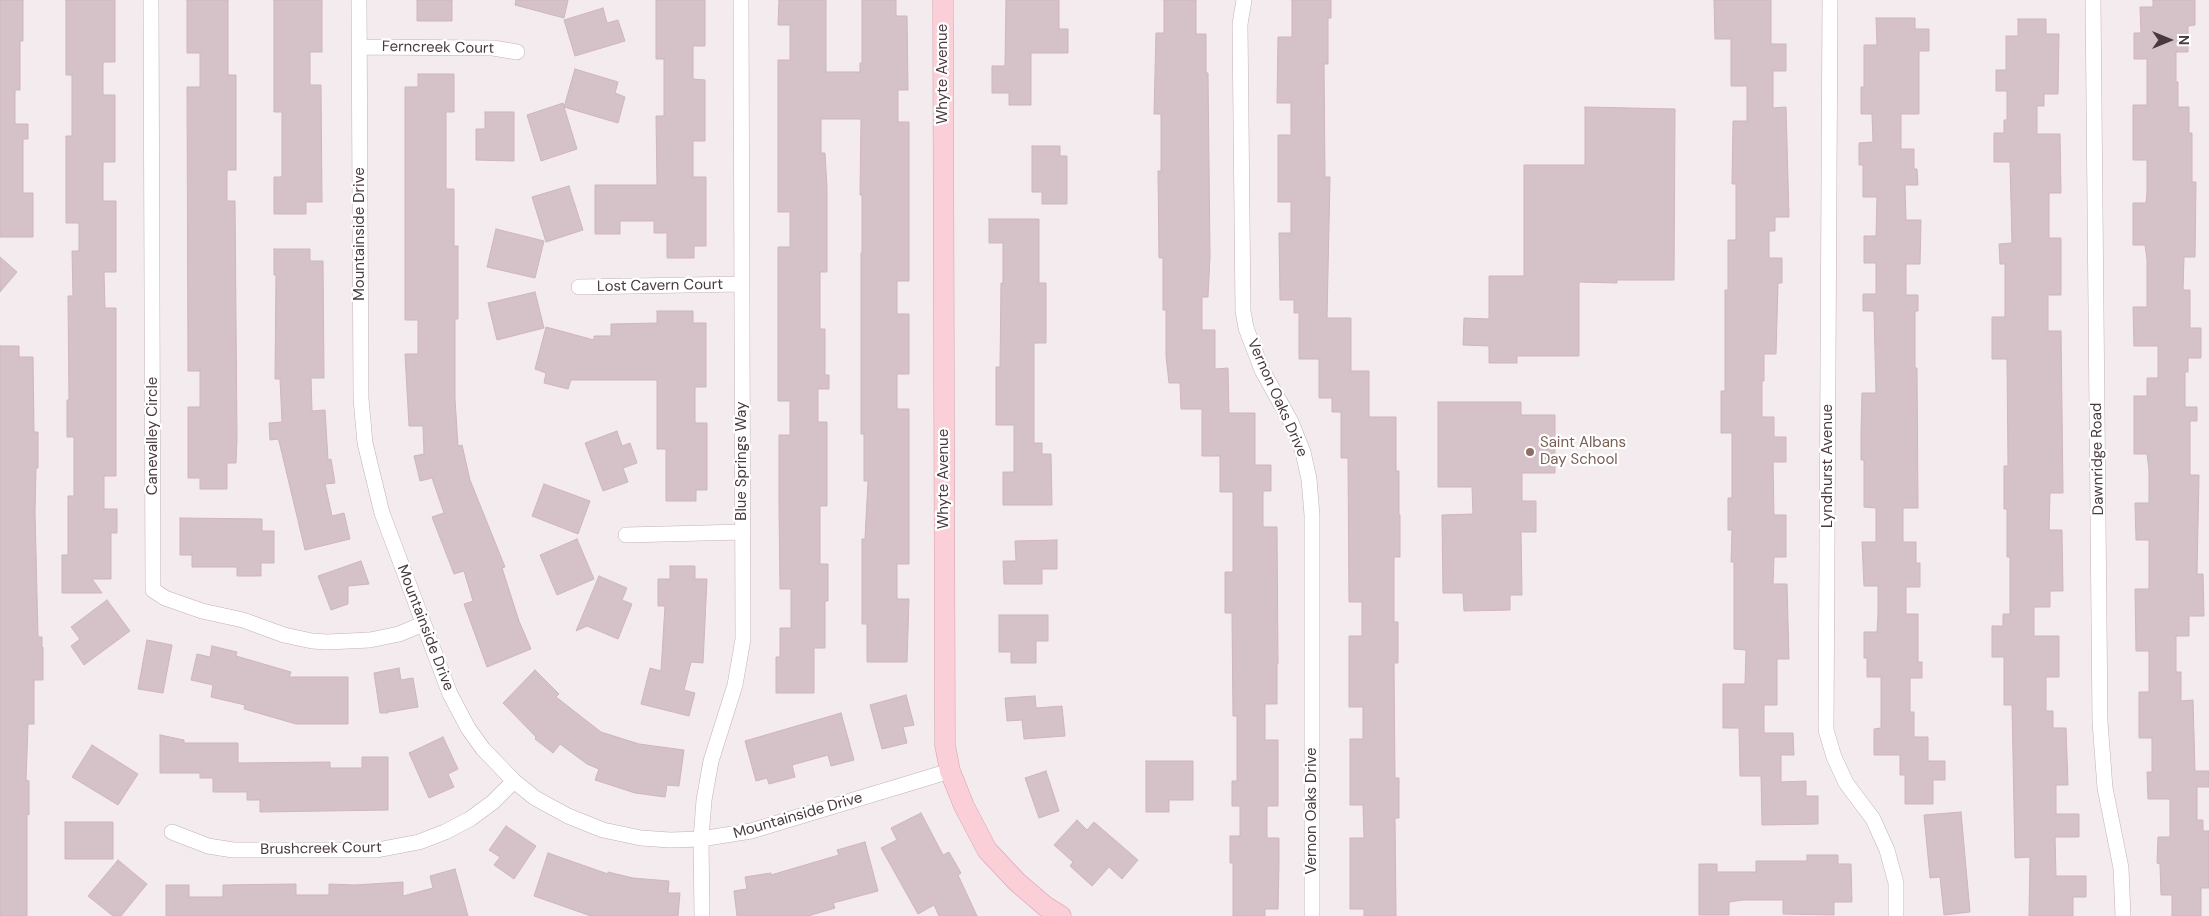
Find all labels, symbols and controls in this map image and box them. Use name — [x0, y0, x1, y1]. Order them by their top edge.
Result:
north arrow — [2144, 15, 2194, 65]
street label: Whyte Avenue — [934, 24, 952, 124]
text: N — [2175, 35, 2193, 45]
street label: Ferncreek Court — [382, 38, 494, 58]
street label: Mountainside Drive — [351, 167, 369, 301]
street label: Lost Cavern Court — [597, 276, 723, 296]
street label: Vernon Oaks Drive — [1243, 336, 1311, 460]
street label: Canevalley Circle — [144, 377, 162, 495]
street label: Blue Springs Way — [733, 401, 751, 521]
street label: Dawnridge Road — [2088, 403, 2108, 515]
street label: Lyndhurst Avenue — [1819, 404, 1837, 528]
street label: Whyte Avenue — [935, 429, 953, 529]
place label: Saint Albans Day School — [1540, 434, 1626, 469]
marker: Saint Albans Day School — [1524, 446, 1536, 458]
street label: Mountainside Drive — [393, 562, 457, 694]
street label: Vernon Oaks Drive — [1303, 747, 1321, 875]
street label: Mountainside Drive — [731, 789, 865, 843]
street label: Brushcreek Court — [260, 839, 382, 859]

